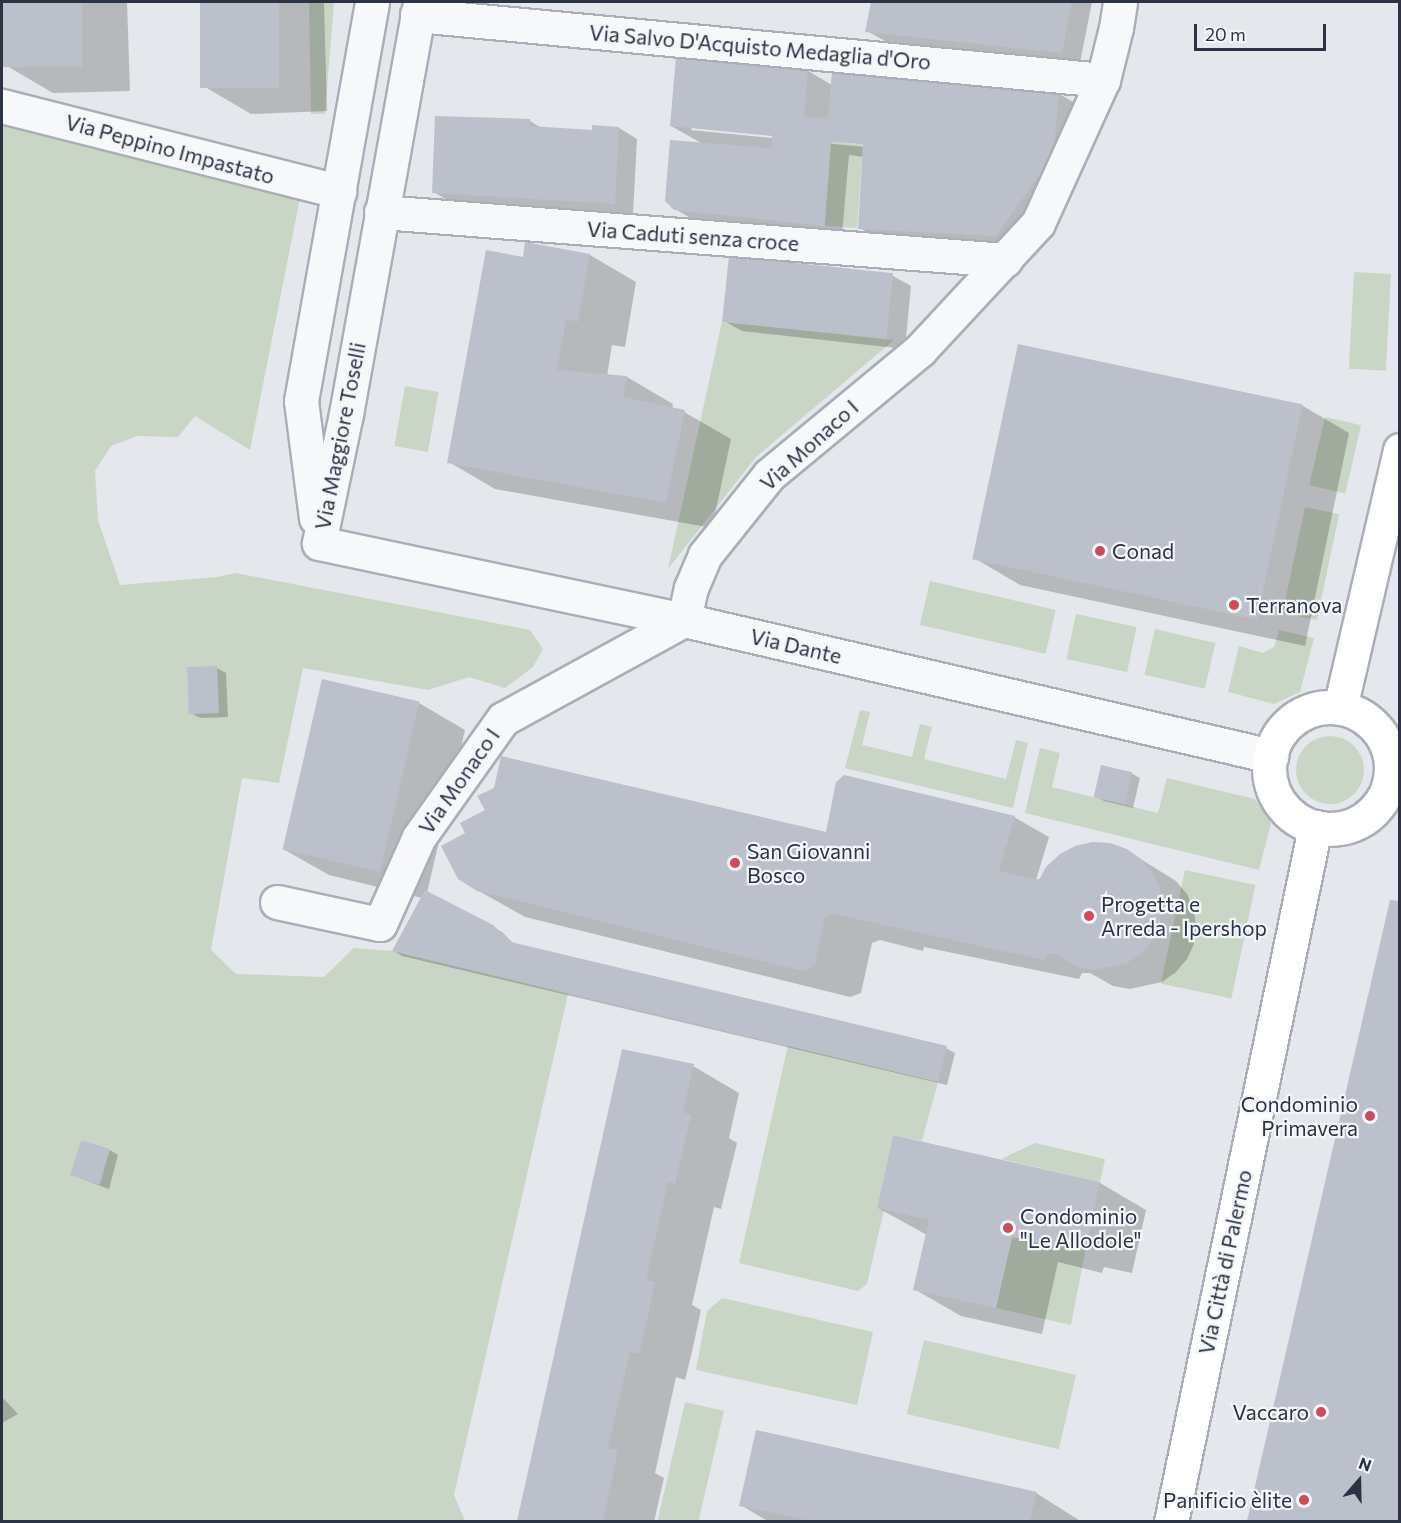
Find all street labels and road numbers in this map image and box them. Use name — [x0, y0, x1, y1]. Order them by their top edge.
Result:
street label: Via Salvo D'Acquisto Medaglia d'Oro — [588, 20, 932, 74]
street label: Via Peppino Impastato — [63, 109, 277, 189]
street label: Via Caduti senza croce — [586, 216, 800, 256]
street label: Via Maggiore Toselli — [309, 340, 371, 532]
street label: Via Monaco I — [755, 394, 863, 496]
street label: Via Dante — [748, 623, 844, 669]
street label: Via Monaco I — [413, 723, 505, 839]
street label: Via Città di Palermo — [1193, 1167, 1257, 1357]

